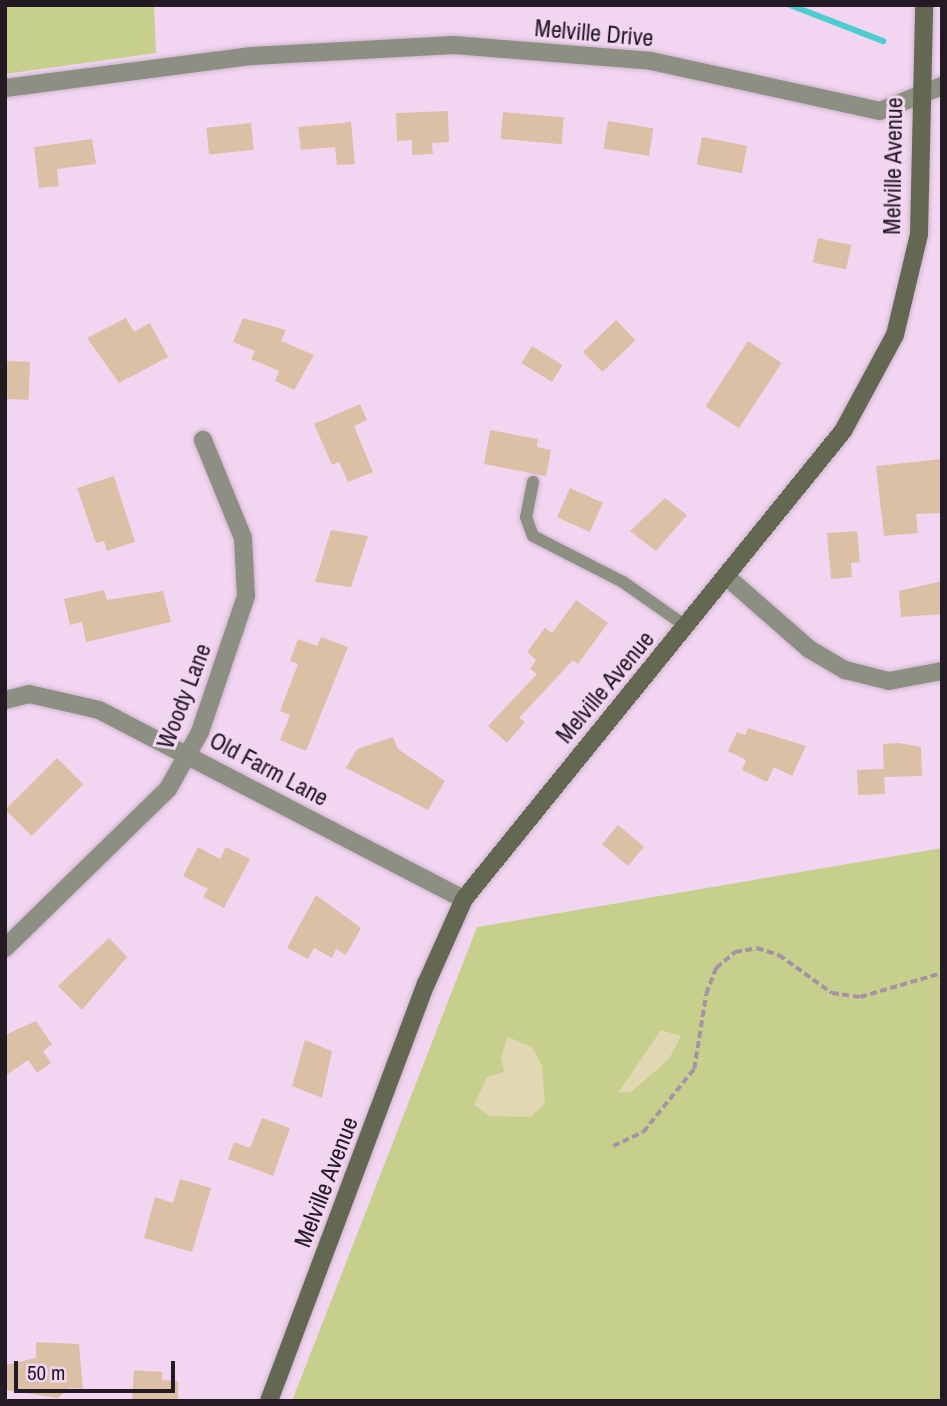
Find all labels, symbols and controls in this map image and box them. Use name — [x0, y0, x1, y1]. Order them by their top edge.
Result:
street label: Melville Drive — [533, 13, 655, 53]
street label: Melville Avenue — [877, 96, 909, 236]
street label: Melville Avenue — [549, 625, 661, 749]
street label: Woody Lane — [151, 639, 217, 753]
street label: Old Farm Lane — [205, 726, 333, 812]
street label: Melville Avenue — [288, 1112, 364, 1252]
scale bar — [18, 1346, 178, 1390]
text: 50 m — [27, 1358, 65, 1387]

